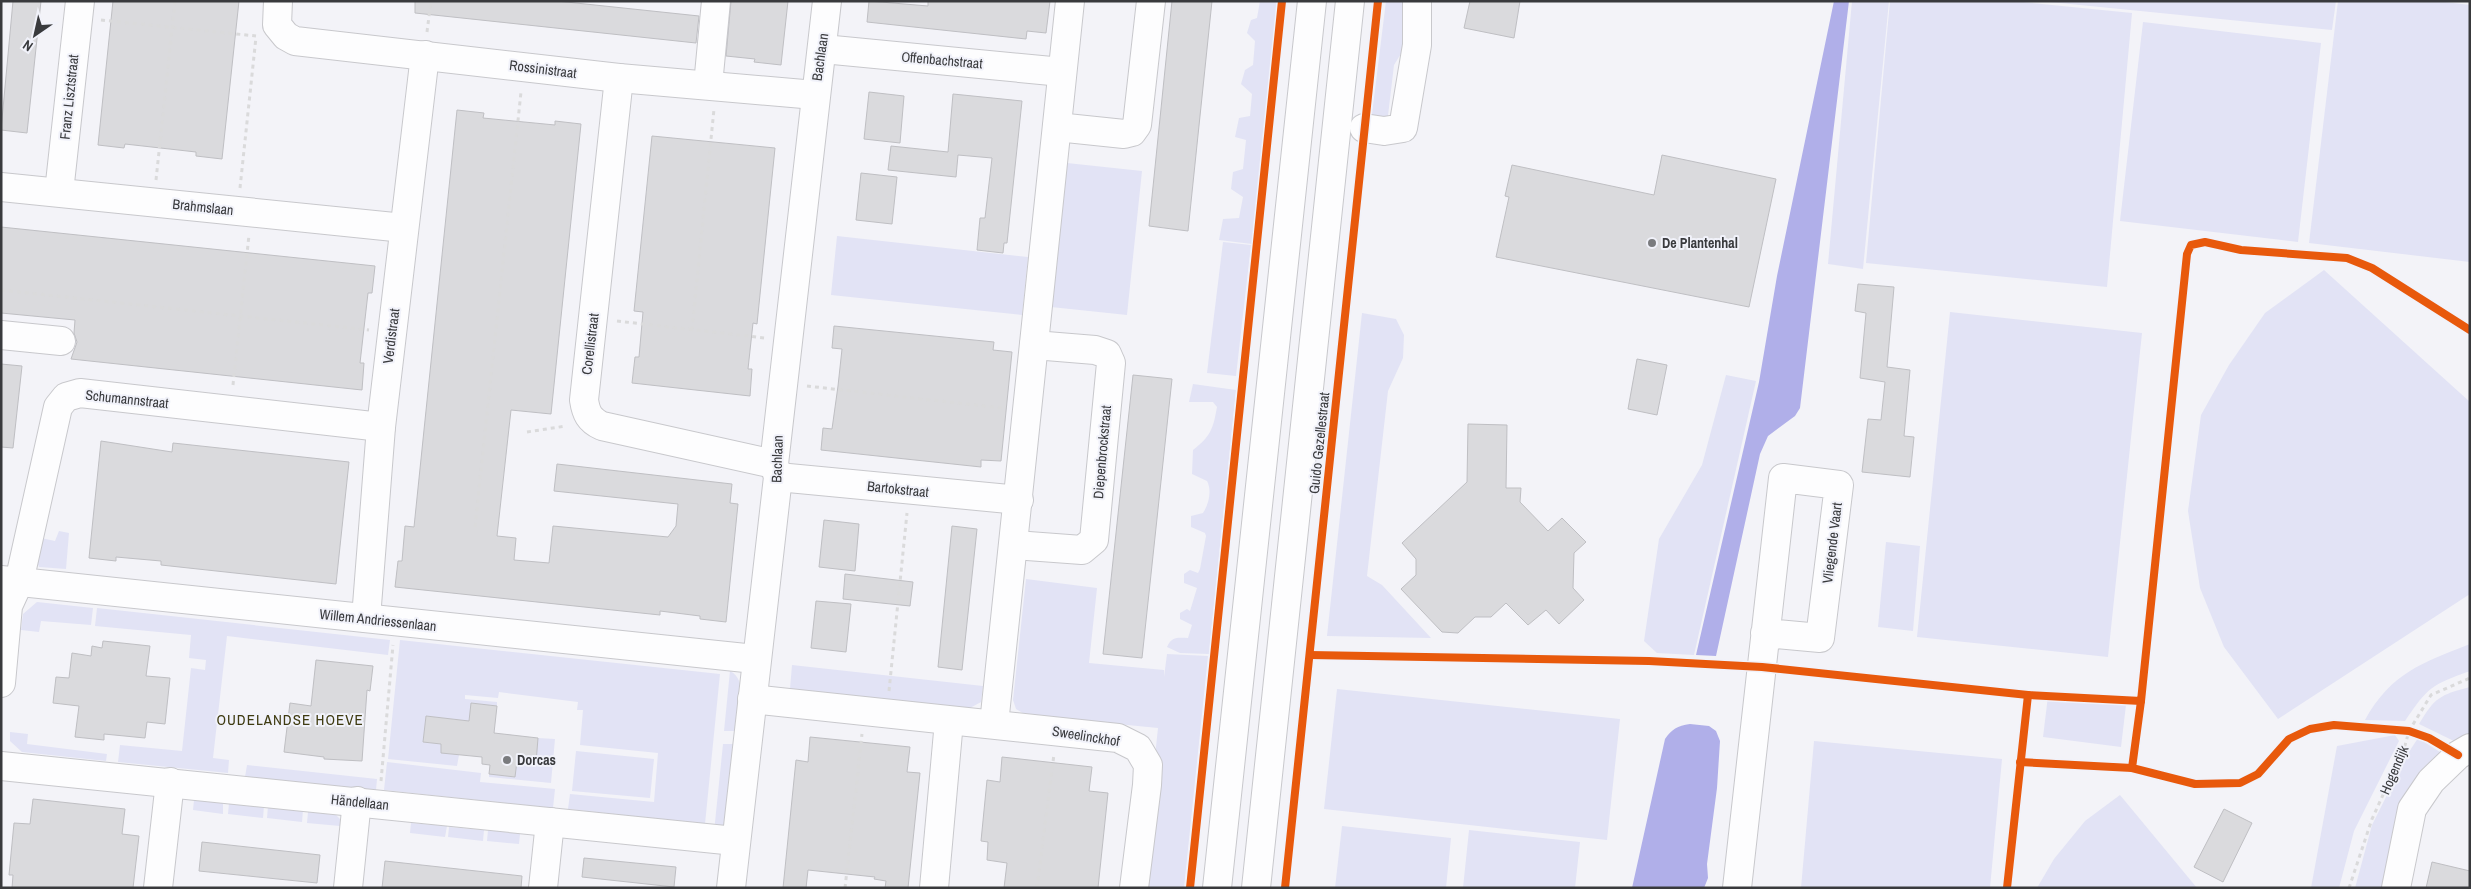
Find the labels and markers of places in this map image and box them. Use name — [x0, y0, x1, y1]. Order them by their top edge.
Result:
place label: De Plantenhal — [1662, 234, 1738, 252]
marker: De Plantenhal — [1646, 237, 1658, 249]
place label: Dorcas — [517, 751, 556, 769]
marker: Dorcas — [501, 754, 513, 766]

